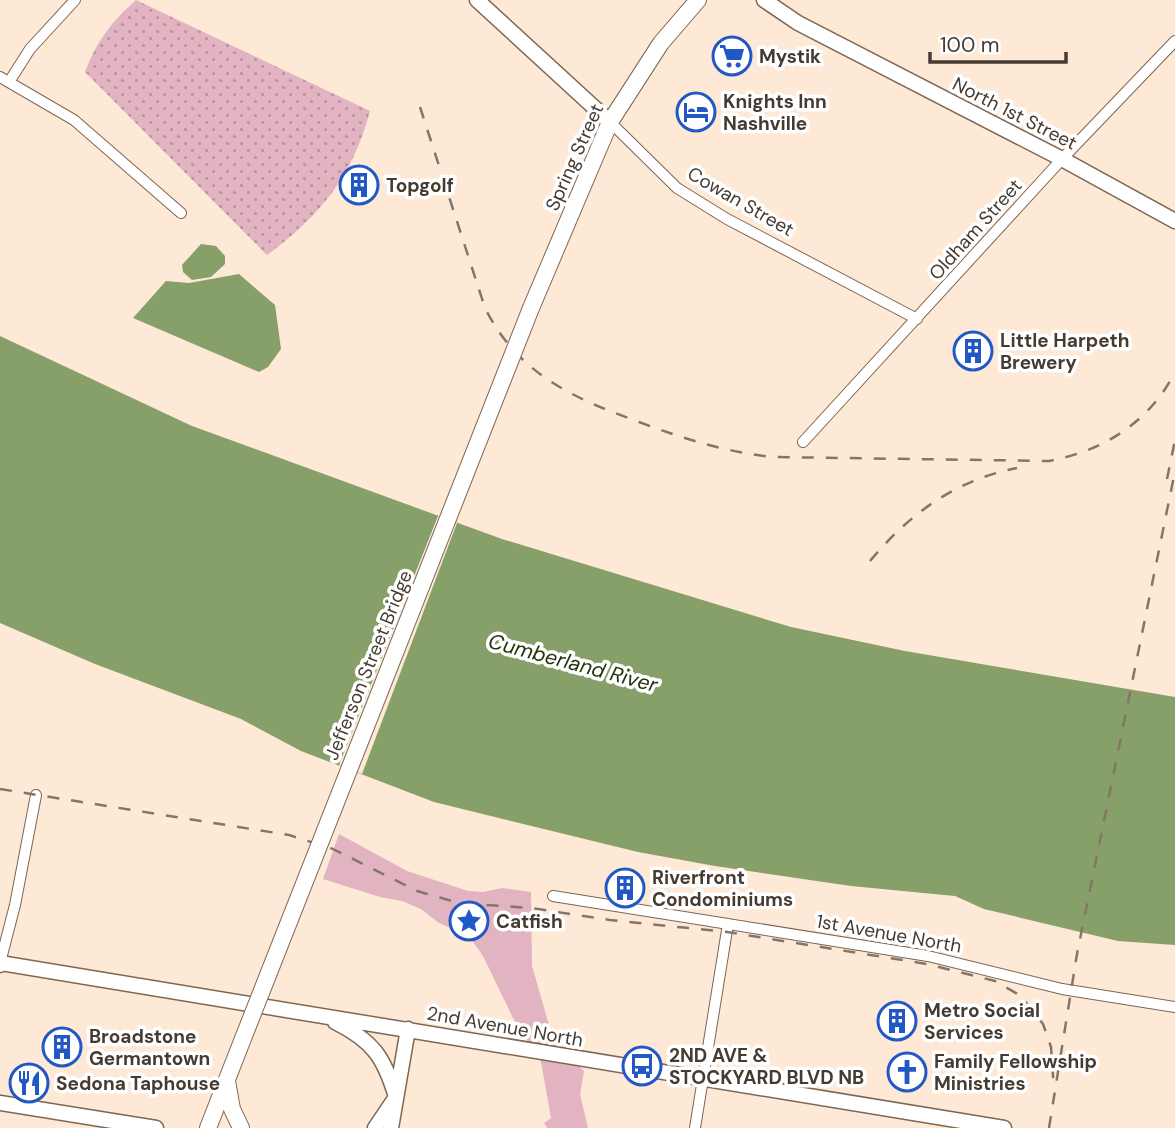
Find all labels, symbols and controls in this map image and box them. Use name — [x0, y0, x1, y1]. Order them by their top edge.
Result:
scale bar — [930, 21, 1066, 65]
text: 100 m — [940, 31, 1000, 59]
supermarket icon: Mystik — [711, 35, 753, 77]
place label: Mystik — [759, 44, 821, 69]
street label: North 1st Street — [948, 71, 1081, 156]
place label: Knights Inn Nashville — [723, 89, 827, 136]
hotel icon: Knights Inn Nashville — [675, 91, 717, 133]
street label: Spring Street — [540, 100, 609, 215]
street label: Cowan Street — [683, 161, 798, 242]
building icon: Topgolf — [338, 164, 380, 206]
place label: Topgolf — [386, 173, 454, 198]
street label: Oldham Street — [923, 173, 1027, 285]
place label: Little Harpeth Brewery — [1000, 328, 1129, 375]
building icon: Little Harpeth Brewery — [952, 330, 994, 372]
street label: Jefferson Street Bridge — [319, 567, 418, 764]
water label: Cumberland River — [485, 627, 662, 699]
place label: Riverfront Condominiums — [652, 865, 793, 912]
building icon: Riverfront Condominiums — [604, 867, 646, 909]
place icon: Catfish — [448, 900, 490, 942]
street label: 1st Avenue North — [814, 908, 963, 959]
place label: Catfish — [496, 909, 563, 934]
place label: Metro Social Services — [924, 998, 1040, 1045]
street label: 2nd Avenue North — [425, 1000, 585, 1053]
building icon: Metro Social Services — [876, 1000, 918, 1042]
place label: Broadstone Germantown — [89, 1024, 210, 1071]
building icon: Broadstone Germantown — [41, 1026, 83, 1068]
place label: 2ND AVE & STOCKYARD BLVD NB — [669, 1043, 864, 1090]
bus stop icon: 2ND AVE & STOCKYARD BLVD NB — [621, 1045, 663, 1087]
place label: Family Fellowship Ministries — [934, 1049, 1097, 1096]
church icon: Family Fellowship Ministries — [886, 1051, 928, 1093]
restaurant icon: Sedona Taphouse — [8, 1062, 50, 1104]
place label: Sedona Taphouse — [56, 1071, 220, 1096]

